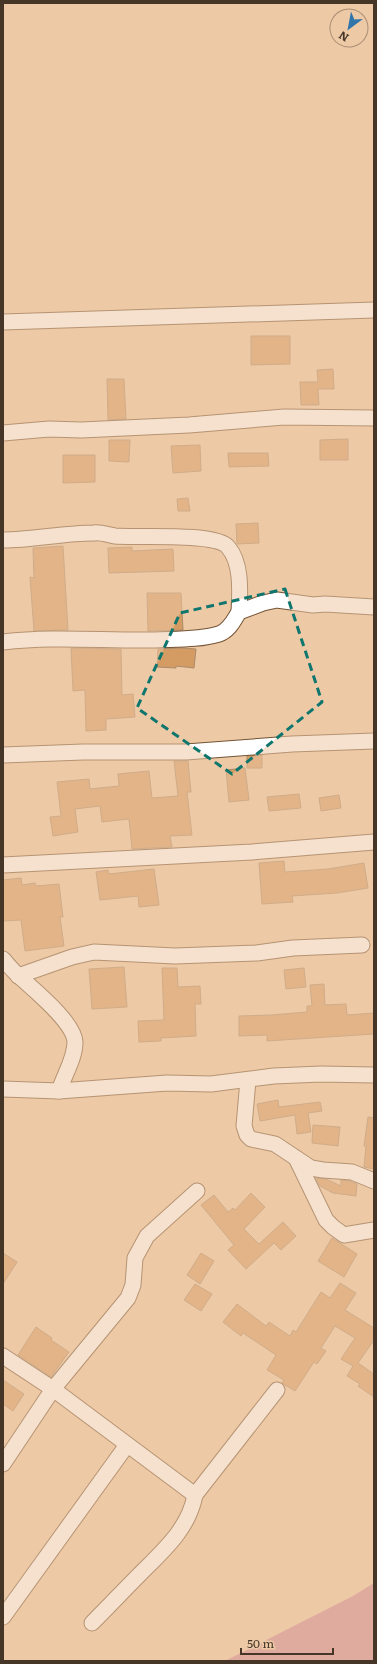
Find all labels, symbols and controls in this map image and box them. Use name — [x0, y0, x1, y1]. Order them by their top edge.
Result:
north arrow — [329, 8, 369, 48]
text: N — [335, 28, 351, 47]
scale bar — [241, 1630, 333, 1656]
text: 50 m — [247, 1634, 274, 1652]

